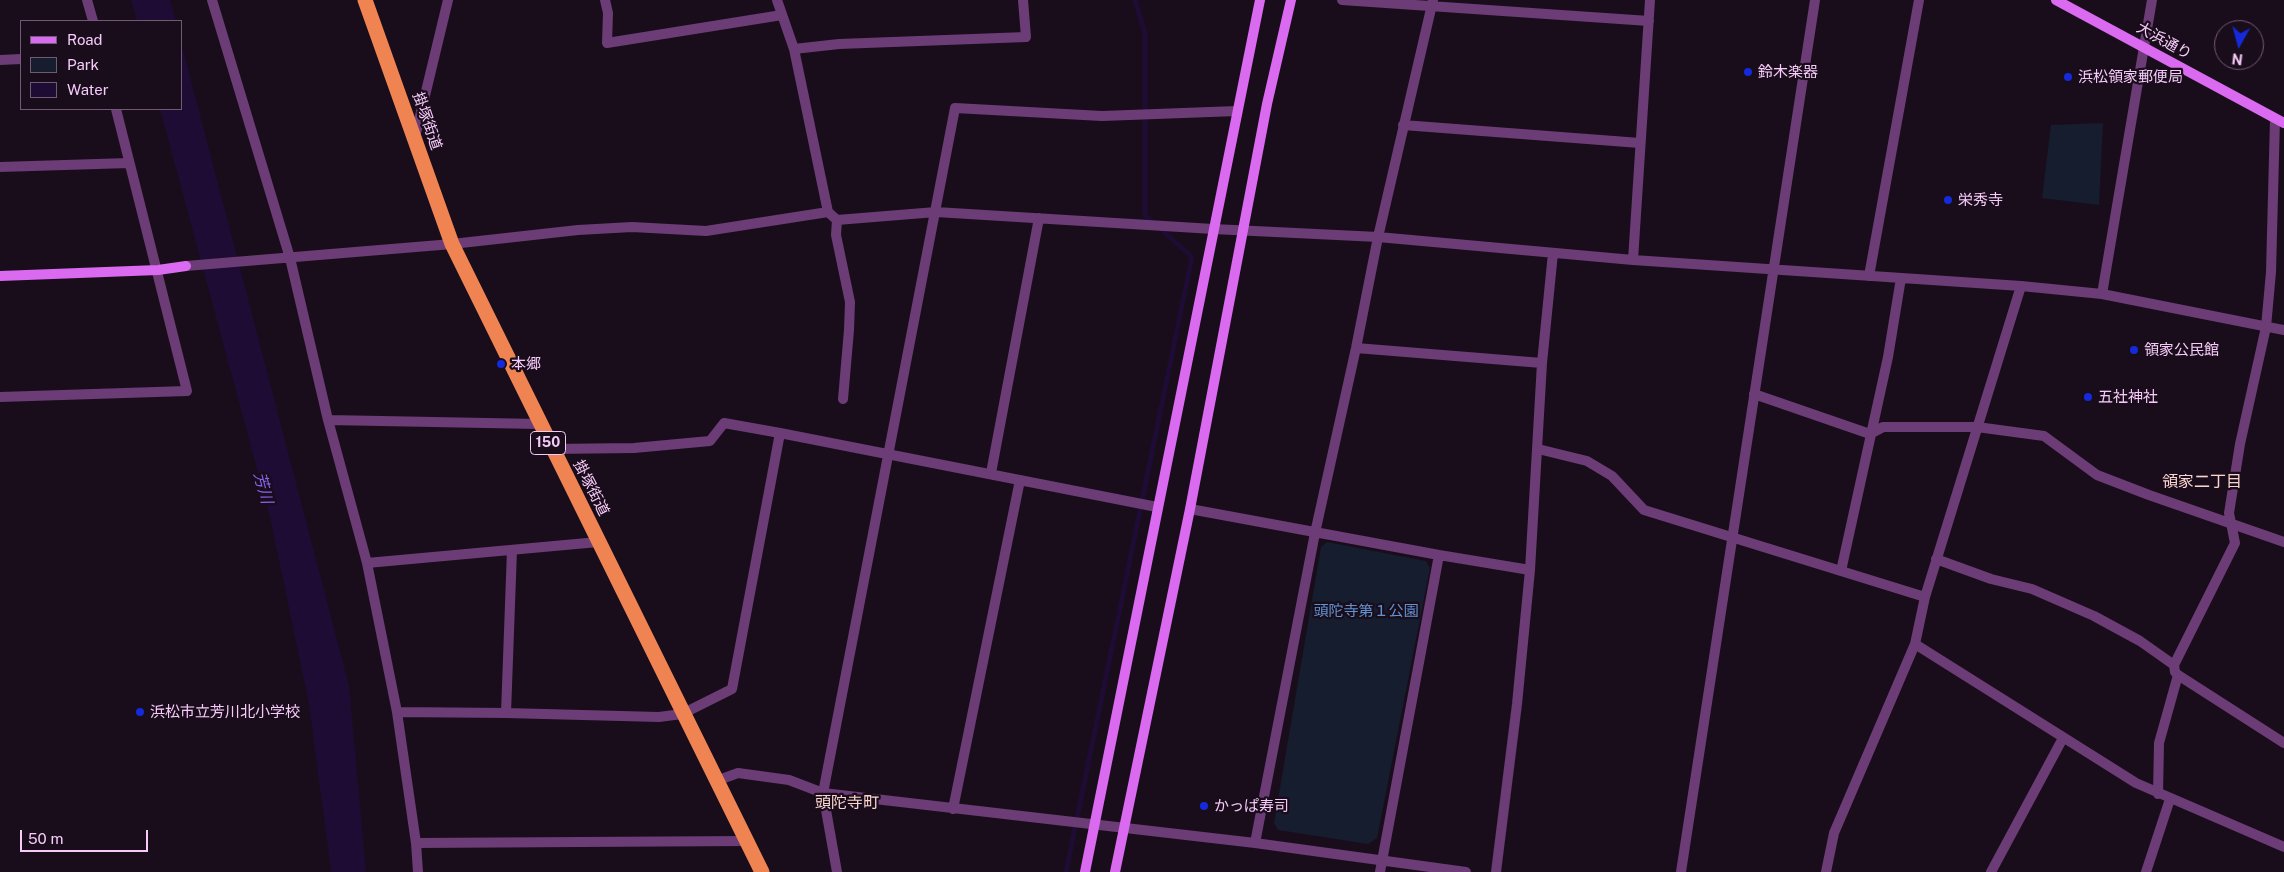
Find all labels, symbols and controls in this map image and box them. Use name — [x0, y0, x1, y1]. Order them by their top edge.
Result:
street label: 大浜通り — [2133, 19, 2195, 63]
legend — [20, 20, 182, 110]
north arrow — [2214, 20, 2264, 70]
text: Road — [67, 31, 103, 48]
text: N — [2231, 50, 2244, 68]
text: Park — [67, 56, 99, 73]
place label: 鈴木楽器 — [1758, 63, 1818, 81]
marker: 鈴木楽器 — [1742, 66, 1754, 78]
place label: 浜松領家郵便局 — [2078, 68, 2183, 86]
marker: 浜松領家郵便局 — [2062, 71, 2074, 83]
text: Water — [67, 81, 109, 98]
street label: 掛塚街道 — [409, 90, 445, 152]
place label: 栄秀寺 — [1958, 191, 2003, 209]
marker: 栄秀寺 — [1942, 194, 1954, 206]
place label: 領家公民館 — [2144, 341, 2219, 359]
marker: 領家公民館 — [2128, 344, 2140, 356]
place label: 本郷 — [511, 355, 541, 373]
marker: 本郷 — [495, 358, 507, 370]
place label: 五社神社 — [2098, 388, 2158, 406]
marker: 五社神社 — [2082, 391, 2094, 403]
road number: 150 — [530, 432, 566, 454]
street label: 掛塚街道 — [569, 457, 613, 519]
water label: 芳川 — [250, 470, 276, 506]
district label: 領家二丁目 — [2162, 472, 2242, 492]
park label: 頭陀寺第１公園 — [1314, 602, 1418, 620]
place label: 浜松市立芳川北小学校 — [150, 703, 300, 721]
marker: 浜松市立芳川北小学校 — [134, 706, 146, 718]
district label: 頭陀寺町 — [815, 793, 879, 813]
place label: かっぱ寿司 — [1214, 797, 1289, 815]
marker: かっぱ寿司 — [1198, 800, 1210, 812]
scale bar — [22, 820, 150, 852]
text: 50 m — [28, 830, 63, 847]

